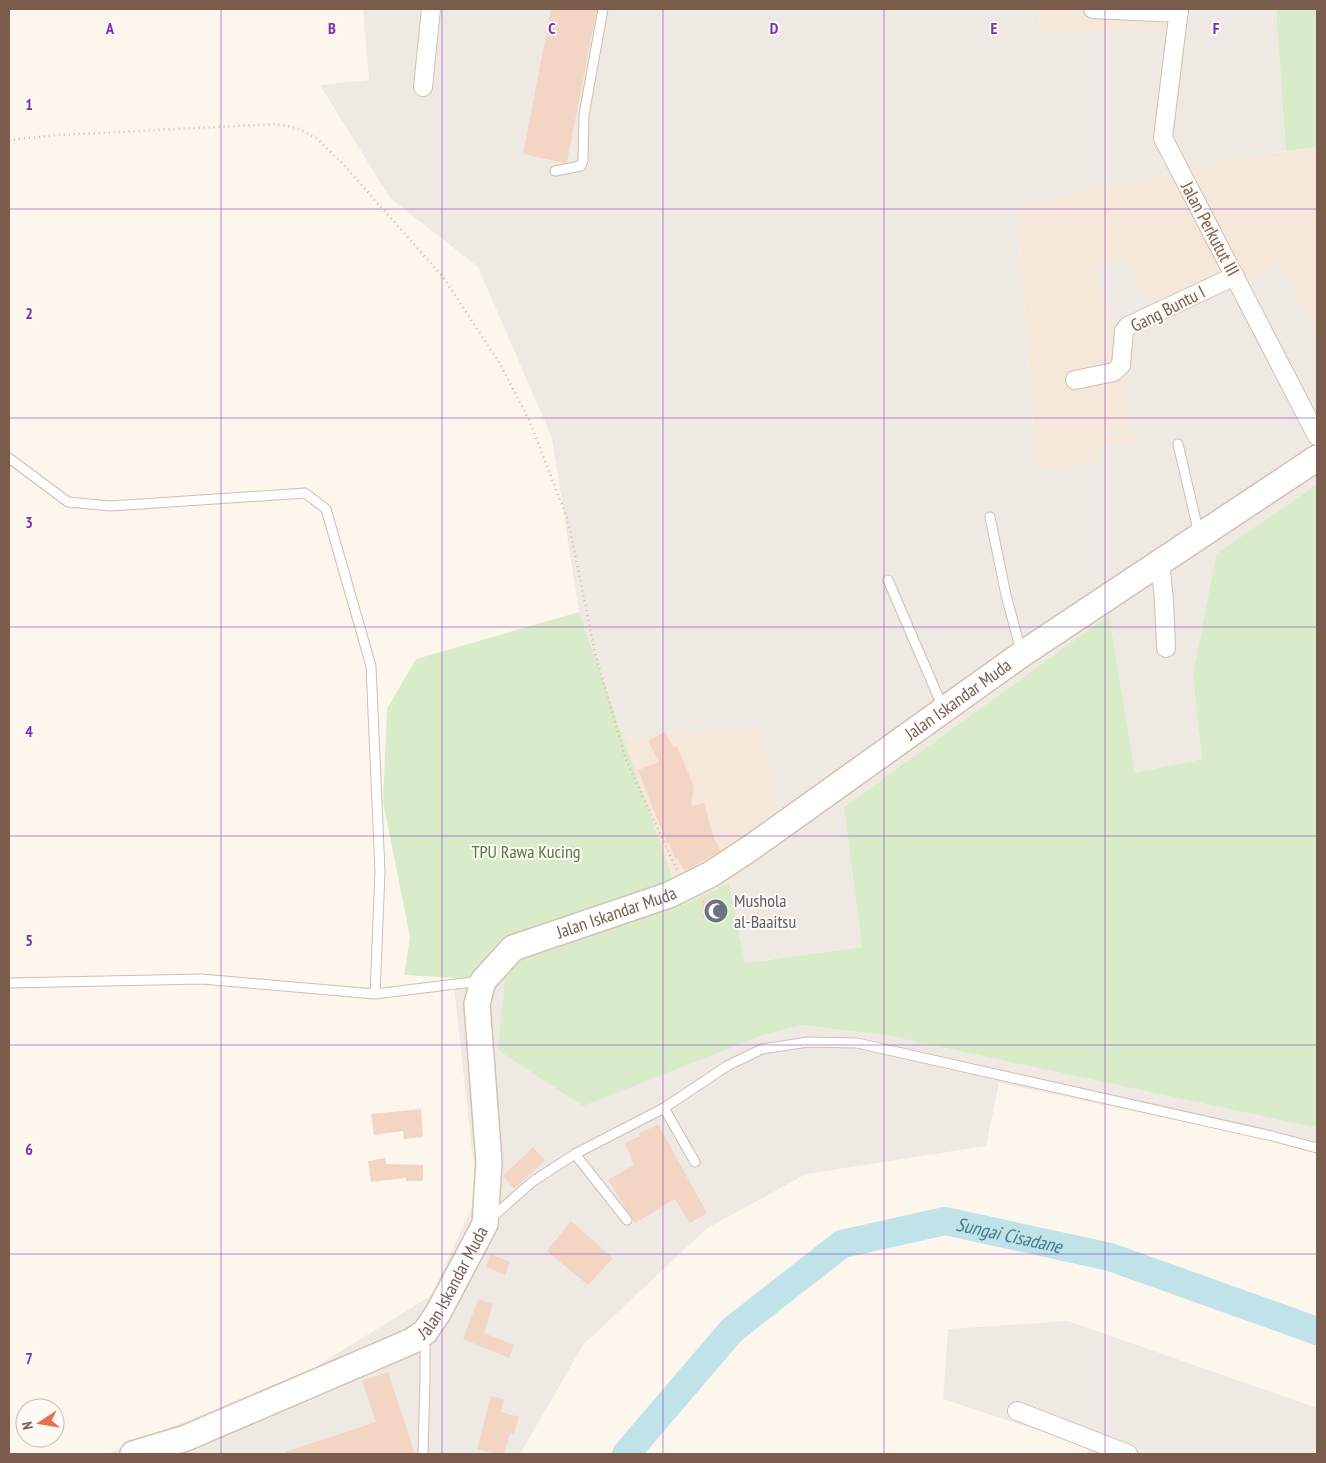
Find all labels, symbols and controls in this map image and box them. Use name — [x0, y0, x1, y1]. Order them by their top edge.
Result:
text: A — [105, 18, 115, 38]
text: B — [328, 18, 336, 38]
text: C — [548, 18, 556, 38]
text: D — [770, 18, 779, 38]
text: E — [991, 18, 998, 38]
text: F — [1213, 18, 1220, 38]
text: 1 — [25, 94, 33, 114]
street label: Jalan Perkutut III — [1176, 177, 1245, 280]
street label: Gang Buntu I — [1127, 280, 1209, 337]
text: 2 — [25, 303, 33, 323]
text: 3 — [25, 512, 33, 532]
street label: Jalan Iskandar Muda — [900, 653, 1015, 746]
text: 4 — [25, 721, 33, 741]
park label: TPU Rawa Kucing — [471, 840, 581, 863]
street label: Jalan Iskandar Muda — [552, 881, 680, 944]
place label: Mushola al-Baaitsu — [734, 889, 796, 933]
mosque icon: Mushola al-Baaitsu — [703, 898, 729, 924]
text: 5 — [25, 930, 33, 950]
text: 6 — [25, 1139, 33, 1159]
water label: Sungai Cisadane — [954, 1212, 1065, 1258]
street label: Jalan Iskandar Muda — [413, 1222, 493, 1345]
text: 7 — [25, 1348, 33, 1368]
north arrow — [15, 1398, 65, 1448]
text: N — [18, 1420, 37, 1431]

